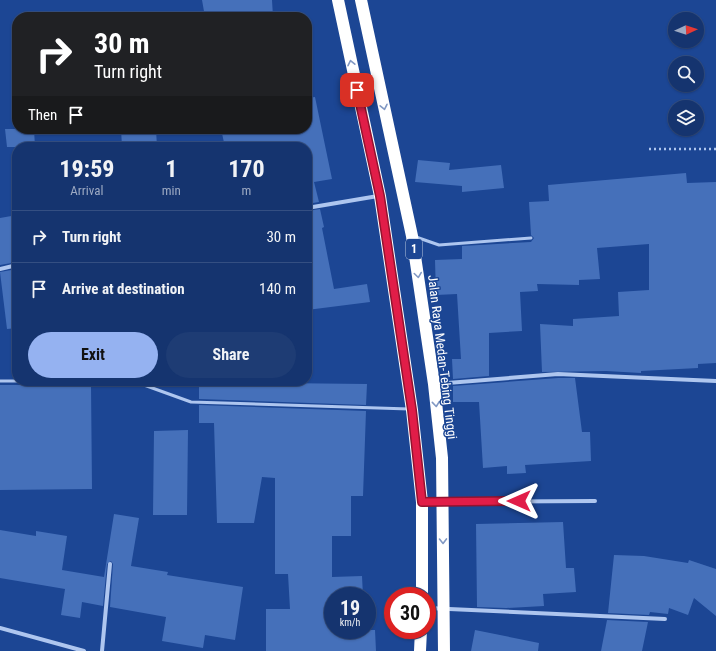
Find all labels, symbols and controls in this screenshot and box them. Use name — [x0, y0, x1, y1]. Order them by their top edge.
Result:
north arrow — [668, 12, 704, 48]
map controls — [668, 12, 704, 136]
text: 30 m — [94, 27, 150, 60]
icon: right — [28, 28, 80, 80]
button: search — [668, 56, 704, 92]
one-way arrow — [348, 60, 356, 66]
text: Turn right — [94, 61, 162, 82]
pin — [340, 73, 374, 107]
icon: arrive — [346, 79, 368, 101]
button: layers — [668, 100, 704, 136]
one-way arrow — [380, 103, 388, 110]
icon: arrive — [65, 104, 87, 126]
text: Then — [28, 106, 57, 124]
text: 19:59 — [59, 155, 114, 183]
text: 1 — [165, 155, 177, 183]
text: 170 — [228, 155, 265, 183]
text: Arrival — [70, 183, 103, 198]
text: min — [162, 183, 181, 198]
text: m — [242, 183, 251, 198]
icon: right — [28, 226, 50, 248]
text: Turn right — [62, 228, 121, 246]
text: 30 m — [266, 228, 296, 246]
road number: 1 — [406, 239, 422, 259]
one-way arrow — [413, 272, 422, 278]
street label: Jalan Raya Medan-Tebing Tinggi — [425, 274, 460, 440]
icon: arrive — [28, 278, 50, 300]
text: Arrive at destination — [62, 280, 185, 298]
text: 140 m — [259, 280, 296, 298]
button: Exit — [28, 332, 158, 378]
button: Share — [166, 332, 296, 378]
one-way arrow — [431, 401, 440, 407]
position arrow — [498, 480, 540, 522]
one-way arrow — [439, 538, 447, 544]
speed limit sign: 30 — [384, 587, 436, 639]
text: 19 — [340, 596, 360, 620]
text: km/h — [340, 617, 360, 628]

